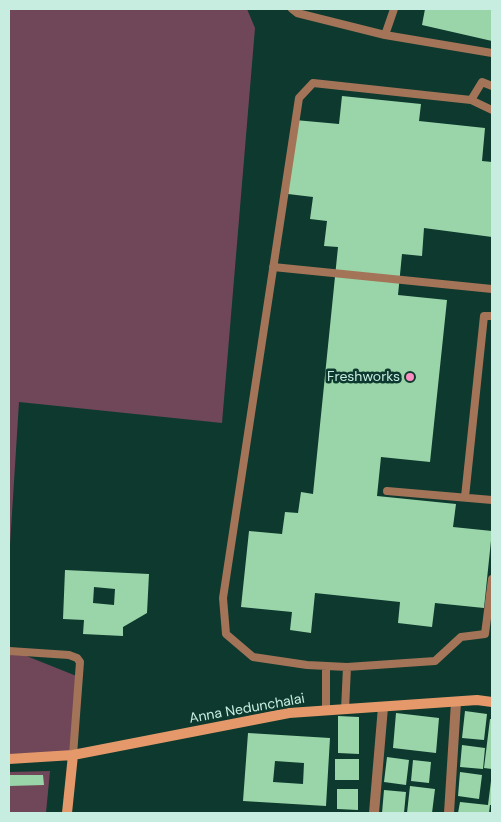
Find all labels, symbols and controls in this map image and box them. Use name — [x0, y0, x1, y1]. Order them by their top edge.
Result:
place label: Freshworks — [327, 369, 400, 385]
marker: Freshworks — [404, 371, 416, 383]
street label: Anna Nedunchalai — [188, 691, 306, 727]

